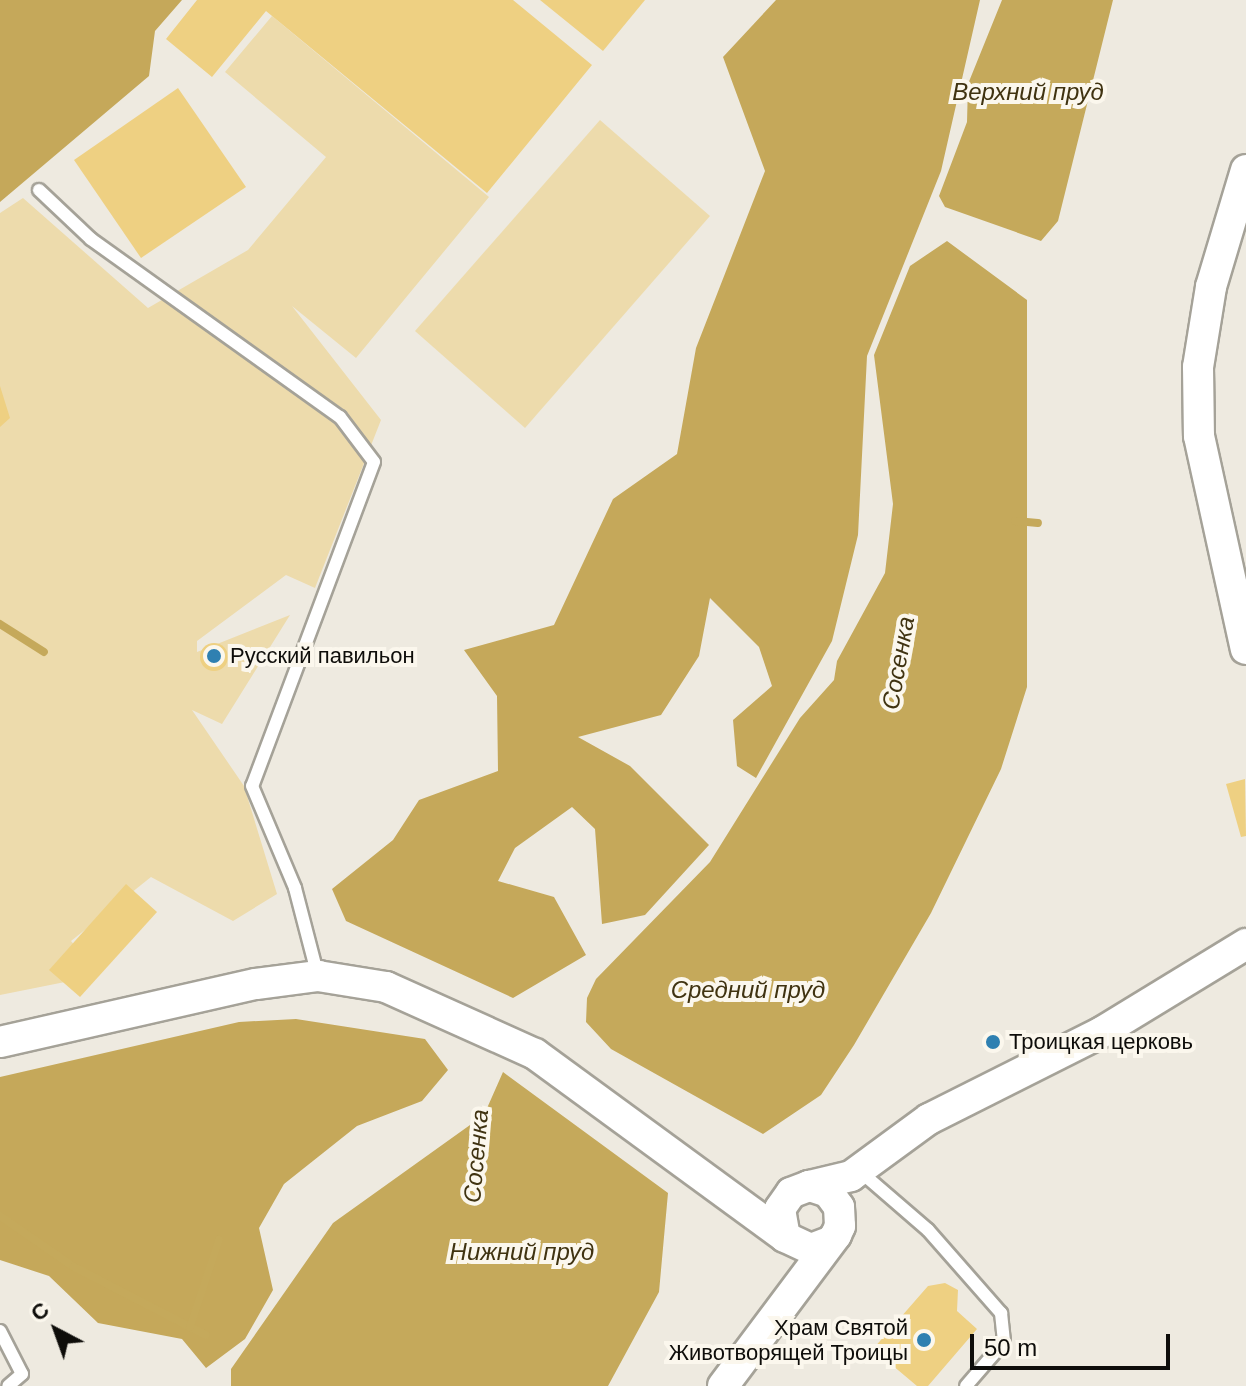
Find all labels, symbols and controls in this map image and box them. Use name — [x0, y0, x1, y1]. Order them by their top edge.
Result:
water label: Верхний пруд — [952, 78, 1104, 106]
water label: Сосенка — [876, 614, 920, 712]
place label: Русский павильон — [230, 643, 415, 669]
marker: Русский павильон — [205, 647, 223, 665]
water label: Средний пруд — [671, 976, 825, 1004]
place label: Троицкая церковь — [1009, 1029, 1193, 1055]
marker: Троицкая церковь — [984, 1033, 1002, 1051]
water label: Сосенка — [458, 1108, 494, 1204]
water label: Нижний пруд — [450, 1238, 594, 1266]
north arrow — [16, 1290, 96, 1370]
text: С — [26, 1297, 54, 1326]
place label: Храм Святой Животворящей Троицы — [669, 1314, 908, 1366]
scale bar — [974, 1318, 1174, 1368]
marker: Храм Святой Животворящей Троицы — [915, 1331, 933, 1349]
text: 50 m — [984, 1334, 1037, 1361]

